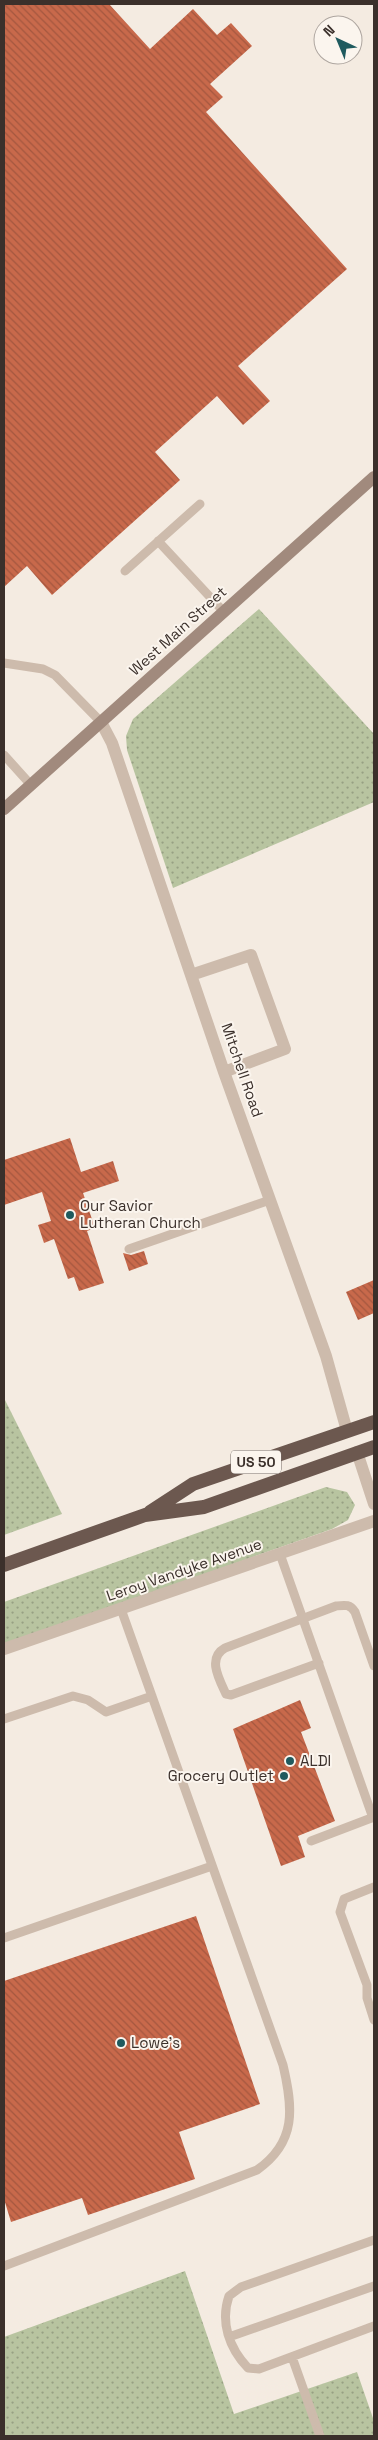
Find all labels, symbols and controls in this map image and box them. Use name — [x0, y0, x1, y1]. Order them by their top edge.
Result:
north arrow — [313, 15, 363, 65]
text: N — [319, 21, 339, 40]
street label: West Main Street — [125, 582, 230, 679]
street label: Mitchell Road — [217, 1020, 267, 1119]
place label: Our Savior Lutheran Church — [80, 1196, 201, 1232]
marker: Our Savior Lutheran Church — [64, 1209, 76, 1221]
road number: US 50 — [231, 1450, 281, 1474]
street label: Leroy Vandyke Avenue — [104, 1534, 264, 1605]
place label: ALDI — [300, 1751, 331, 1770]
marker: ALDI — [284, 1755, 296, 1767]
place label: Grocery Outlet — [168, 1766, 274, 1785]
marker: Grocery Outlet — [278, 1770, 290, 1782]
place label: Lowe's — [131, 2033, 180, 2052]
marker: Lowe's — [115, 2037, 127, 2049]

